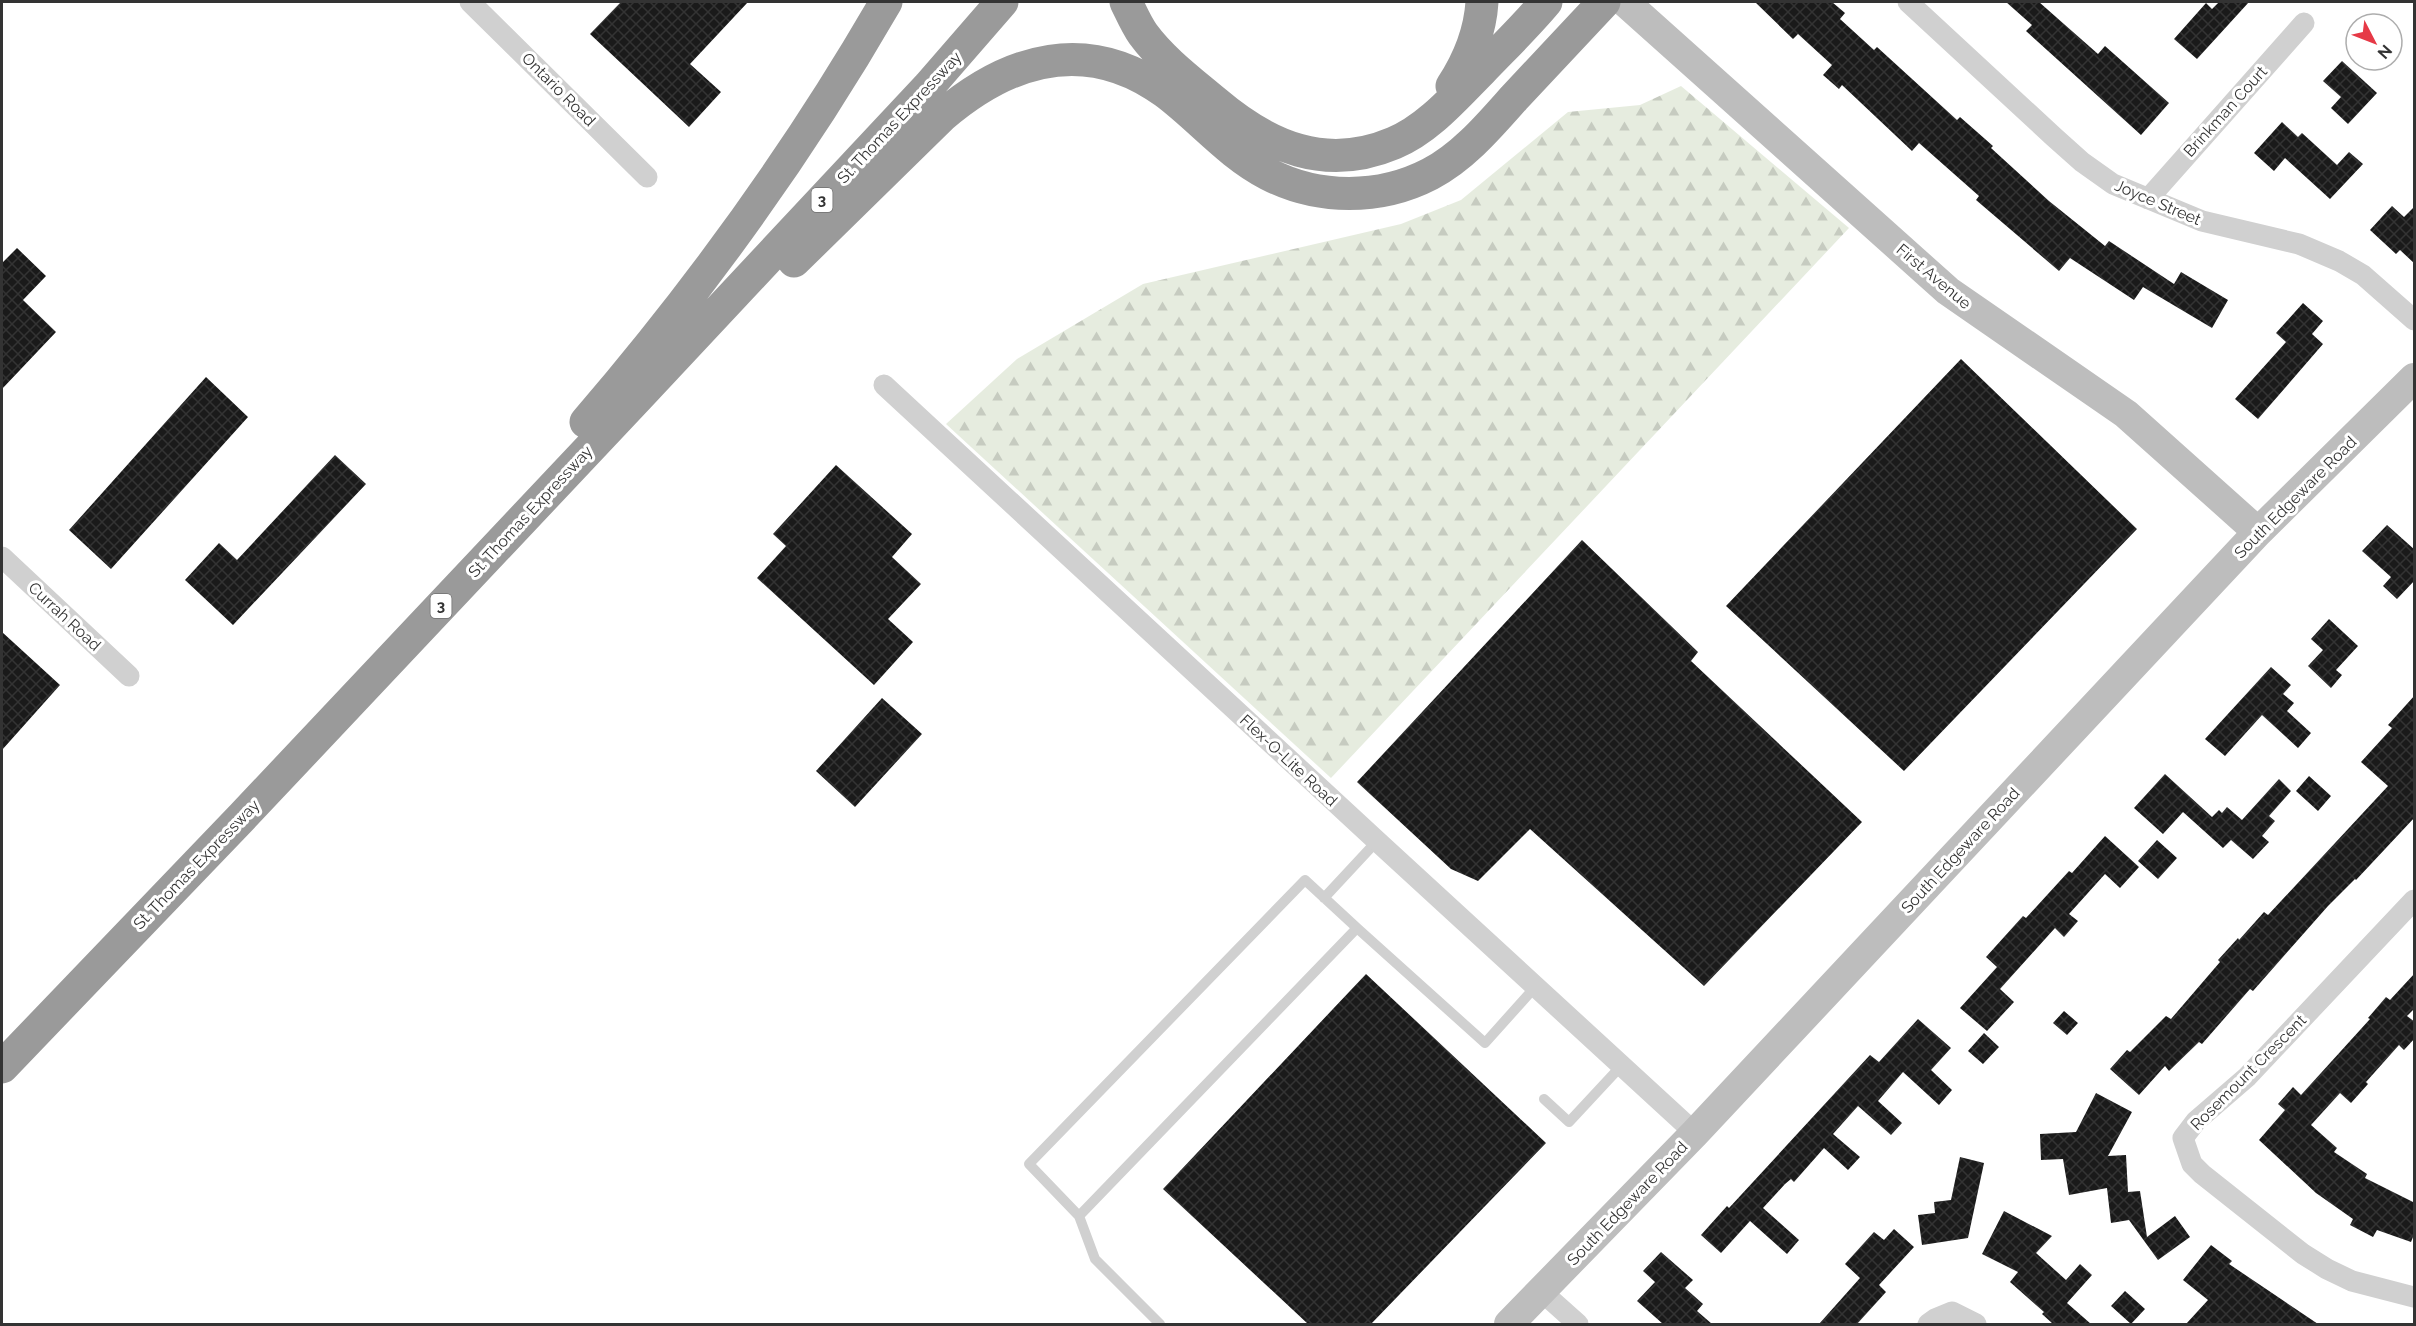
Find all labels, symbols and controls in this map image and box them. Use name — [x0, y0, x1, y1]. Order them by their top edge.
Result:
north arrow — [2344, 12, 2404, 72]
text: N — [2374, 41, 2396, 63]
street label: St. Thomas Expressway — [833, 47, 966, 187]
street label: Ontario Road — [518, 49, 599, 130]
street label: Brinkman Court — [2180, 62, 2271, 161]
street label: Joyce Street — [2112, 176, 2204, 229]
road number: 3 — [812, 188, 832, 212]
street label: First Avenue — [1893, 240, 1975, 313]
street label: South Edgeware Road — [2230, 432, 2360, 562]
street label: St. Thomas Expressway — [464, 441, 597, 581]
street label: Currah Road — [24, 578, 105, 655]
road number: 3 — [430, 594, 452, 618]
street label: Flex-O-Lite Road — [1236, 710, 1341, 810]
street label: South Edgeware Road — [1897, 784, 2024, 917]
street label: St. Thomas Expressway — [129, 795, 264, 933]
street label: Rosemount Crescent — [2187, 1010, 2310, 1134]
street label: South Edgeware Road — [1563, 1137, 1691, 1269]

